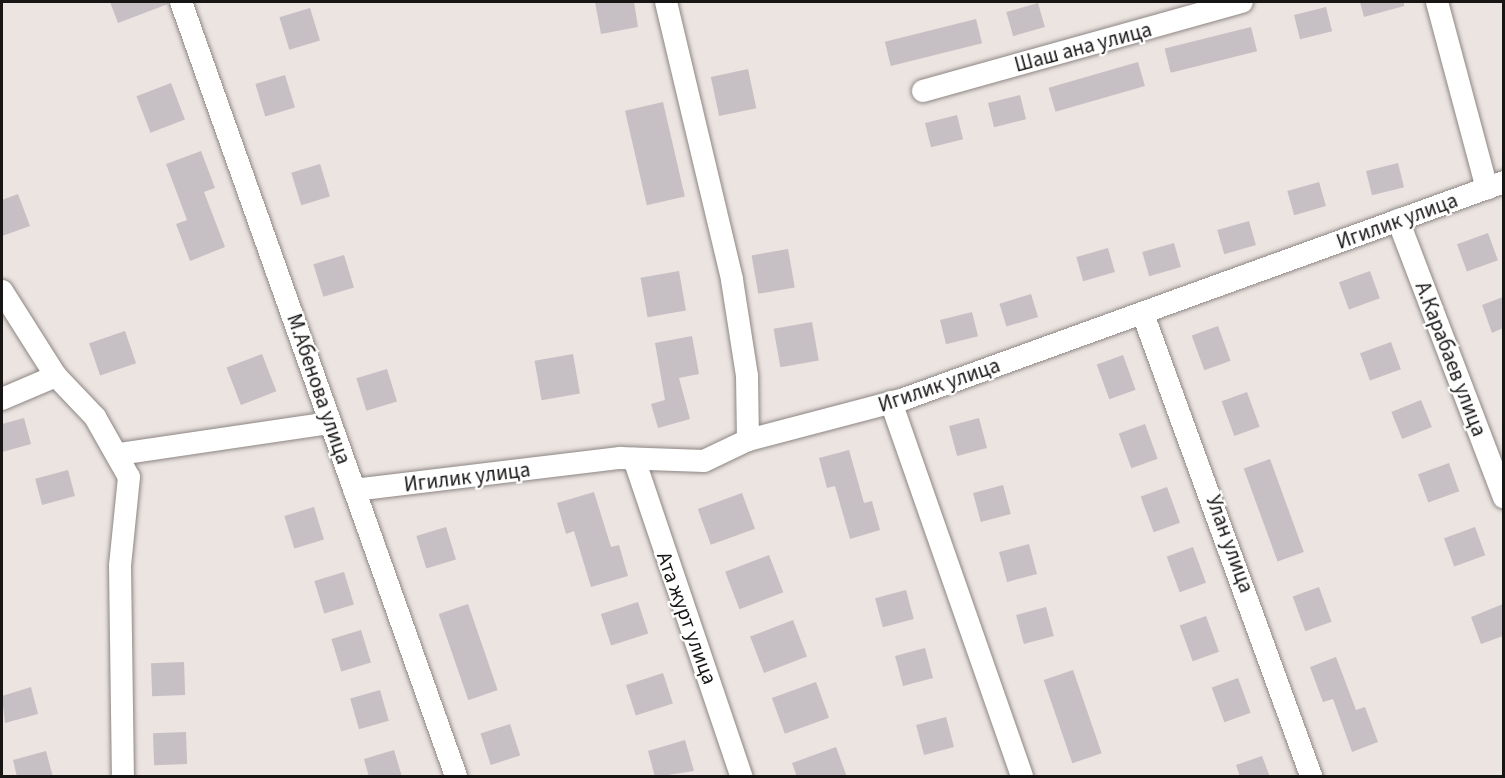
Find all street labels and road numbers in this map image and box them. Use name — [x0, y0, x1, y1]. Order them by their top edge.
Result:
street label: Шаш ана улица — [1012, 17, 1154, 77]
street label: Игилик улица — [1333, 187, 1461, 255]
street label: А.Карабаев улица — [1410, 278, 1492, 440]
street label: М.Абенова улица — [281, 310, 357, 468]
street label: Игилик улица — [875, 352, 1003, 418]
street label: Игилик улица — [402, 457, 532, 497]
street label: Улан улица — [1201, 492, 1259, 596]
street label: Ата журт улица — [651, 548, 723, 688]

